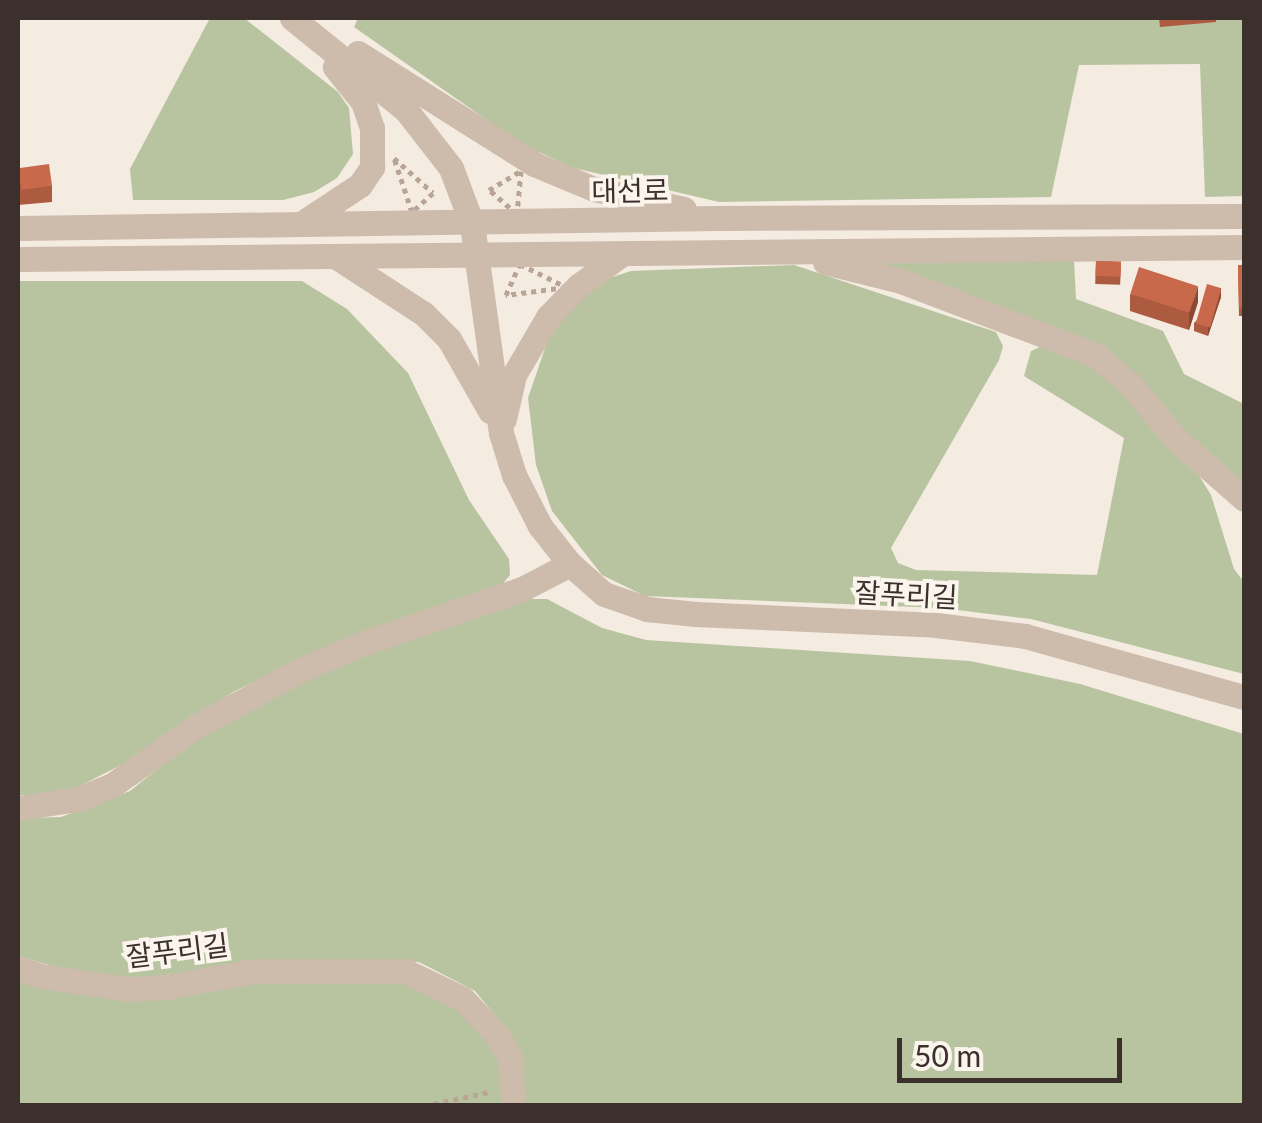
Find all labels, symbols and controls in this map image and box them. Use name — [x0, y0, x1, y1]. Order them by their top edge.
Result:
street label: 대선로 — [591, 173, 669, 207]
street label: 잘푸리길 — [854, 575, 958, 613]
street label: 잘푸리길 — [124, 927, 230, 973]
scale bar — [902, 1018, 1127, 1080]
text: 50 m — [914, 1037, 981, 1073]

